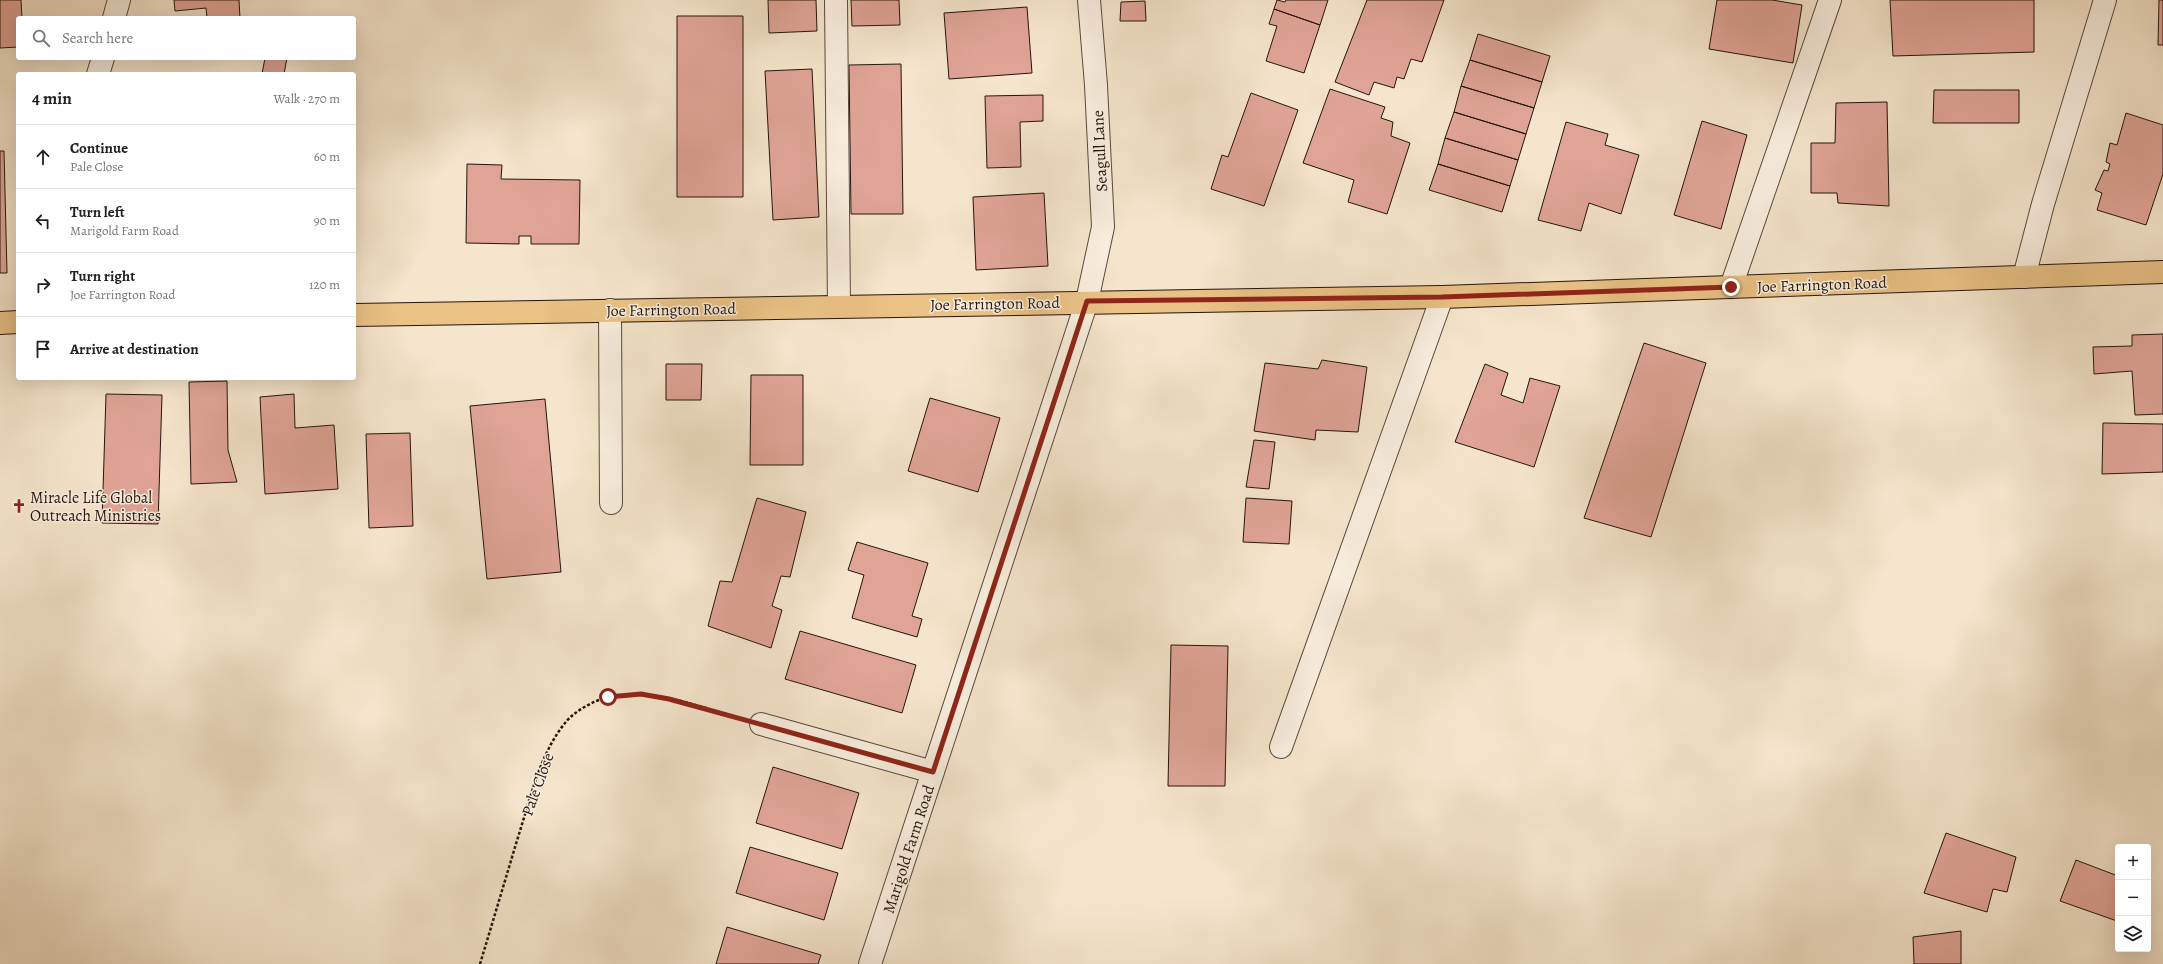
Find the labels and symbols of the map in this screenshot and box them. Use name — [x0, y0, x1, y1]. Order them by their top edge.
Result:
street label: Seagull Lane — [1087, 109, 1113, 192]
street label: Joe Farrington Road — [1757, 272, 1888, 298]
route end — [1722, 278, 1740, 296]
street label: Joe Farrington Road — [930, 292, 1061, 316]
street label: Joe Farrington Road — [606, 298, 737, 322]
place label: Miracle Life Global Outreach Ministries — [30, 487, 161, 527]
church icon: Miracle Life Global Outreach Ministries — [11, 498, 27, 514]
route start — [599, 688, 617, 706]
street label: Pale Close — [516, 750, 560, 819]
street label: Marigold Farm Road — [878, 782, 940, 916]

